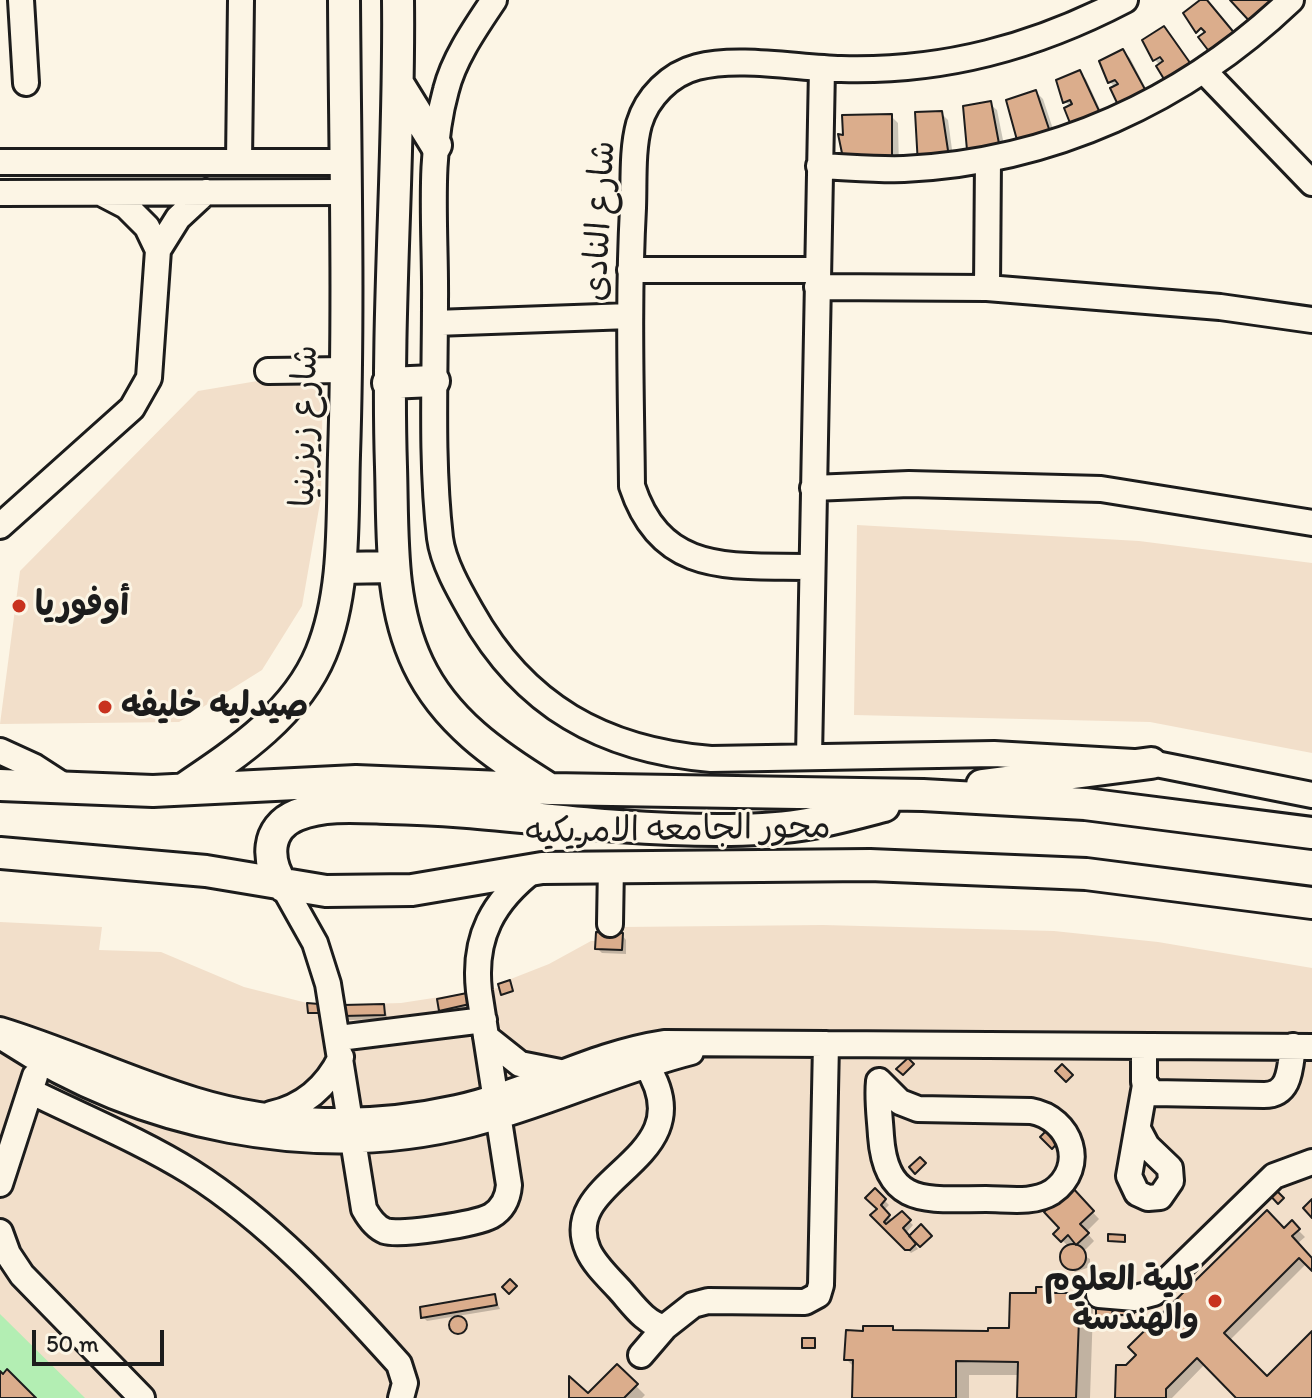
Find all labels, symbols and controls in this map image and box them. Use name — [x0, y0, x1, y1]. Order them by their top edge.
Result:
street label: شارع النادى — [576, 140, 626, 302]
street label: شارع زيزينيا — [284, 345, 328, 507]
place label: أوفوريا — [35, 586, 129, 626]
marker: أوفوريا — [10, 597, 28, 615]
place label: صيدليه خليفه — [121, 687, 308, 727]
marker: صيدليه خليفه — [96, 698, 114, 716]
street label: محور الجامعه الامريكيه — [525, 808, 831, 854]
place label: كلية العلوم والهندسة — [1044, 1261, 1199, 1340]
marker: كلية العلوم والهندسة — [1206, 1292, 1224, 1310]
scale bar — [36, 1314, 168, 1364]
text: 50 m — [46, 1329, 99, 1358]

